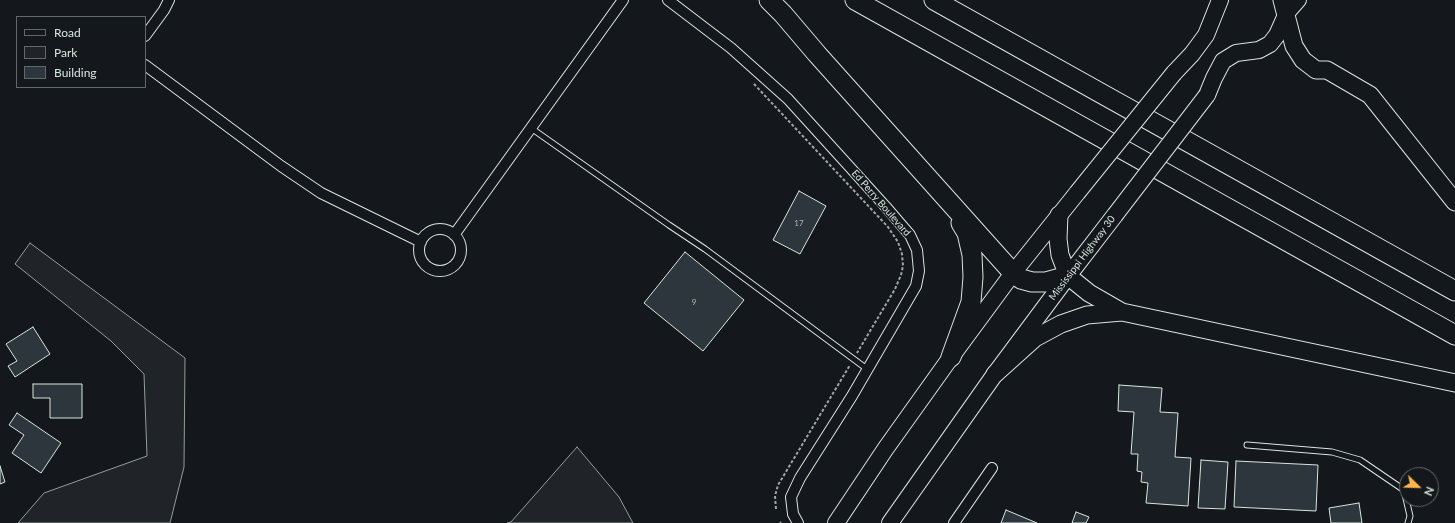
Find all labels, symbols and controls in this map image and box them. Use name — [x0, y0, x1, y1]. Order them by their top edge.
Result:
legend — [16, 16, 146, 88]
text: Road — [54, 25, 81, 40]
text: Park — [54, 45, 77, 60]
text: Building — [54, 65, 97, 80]
street label: Ed Perry Boulevard — [849, 167, 913, 239]
street label: Mississippi Highway 30 — [1046, 213, 1118, 303]
house number: 17 — [794, 218, 804, 228]
house number: 9 — [692, 297, 696, 307]
north arrow — [1399, 467, 1439, 507]
text: N — [1422, 485, 1437, 498]

